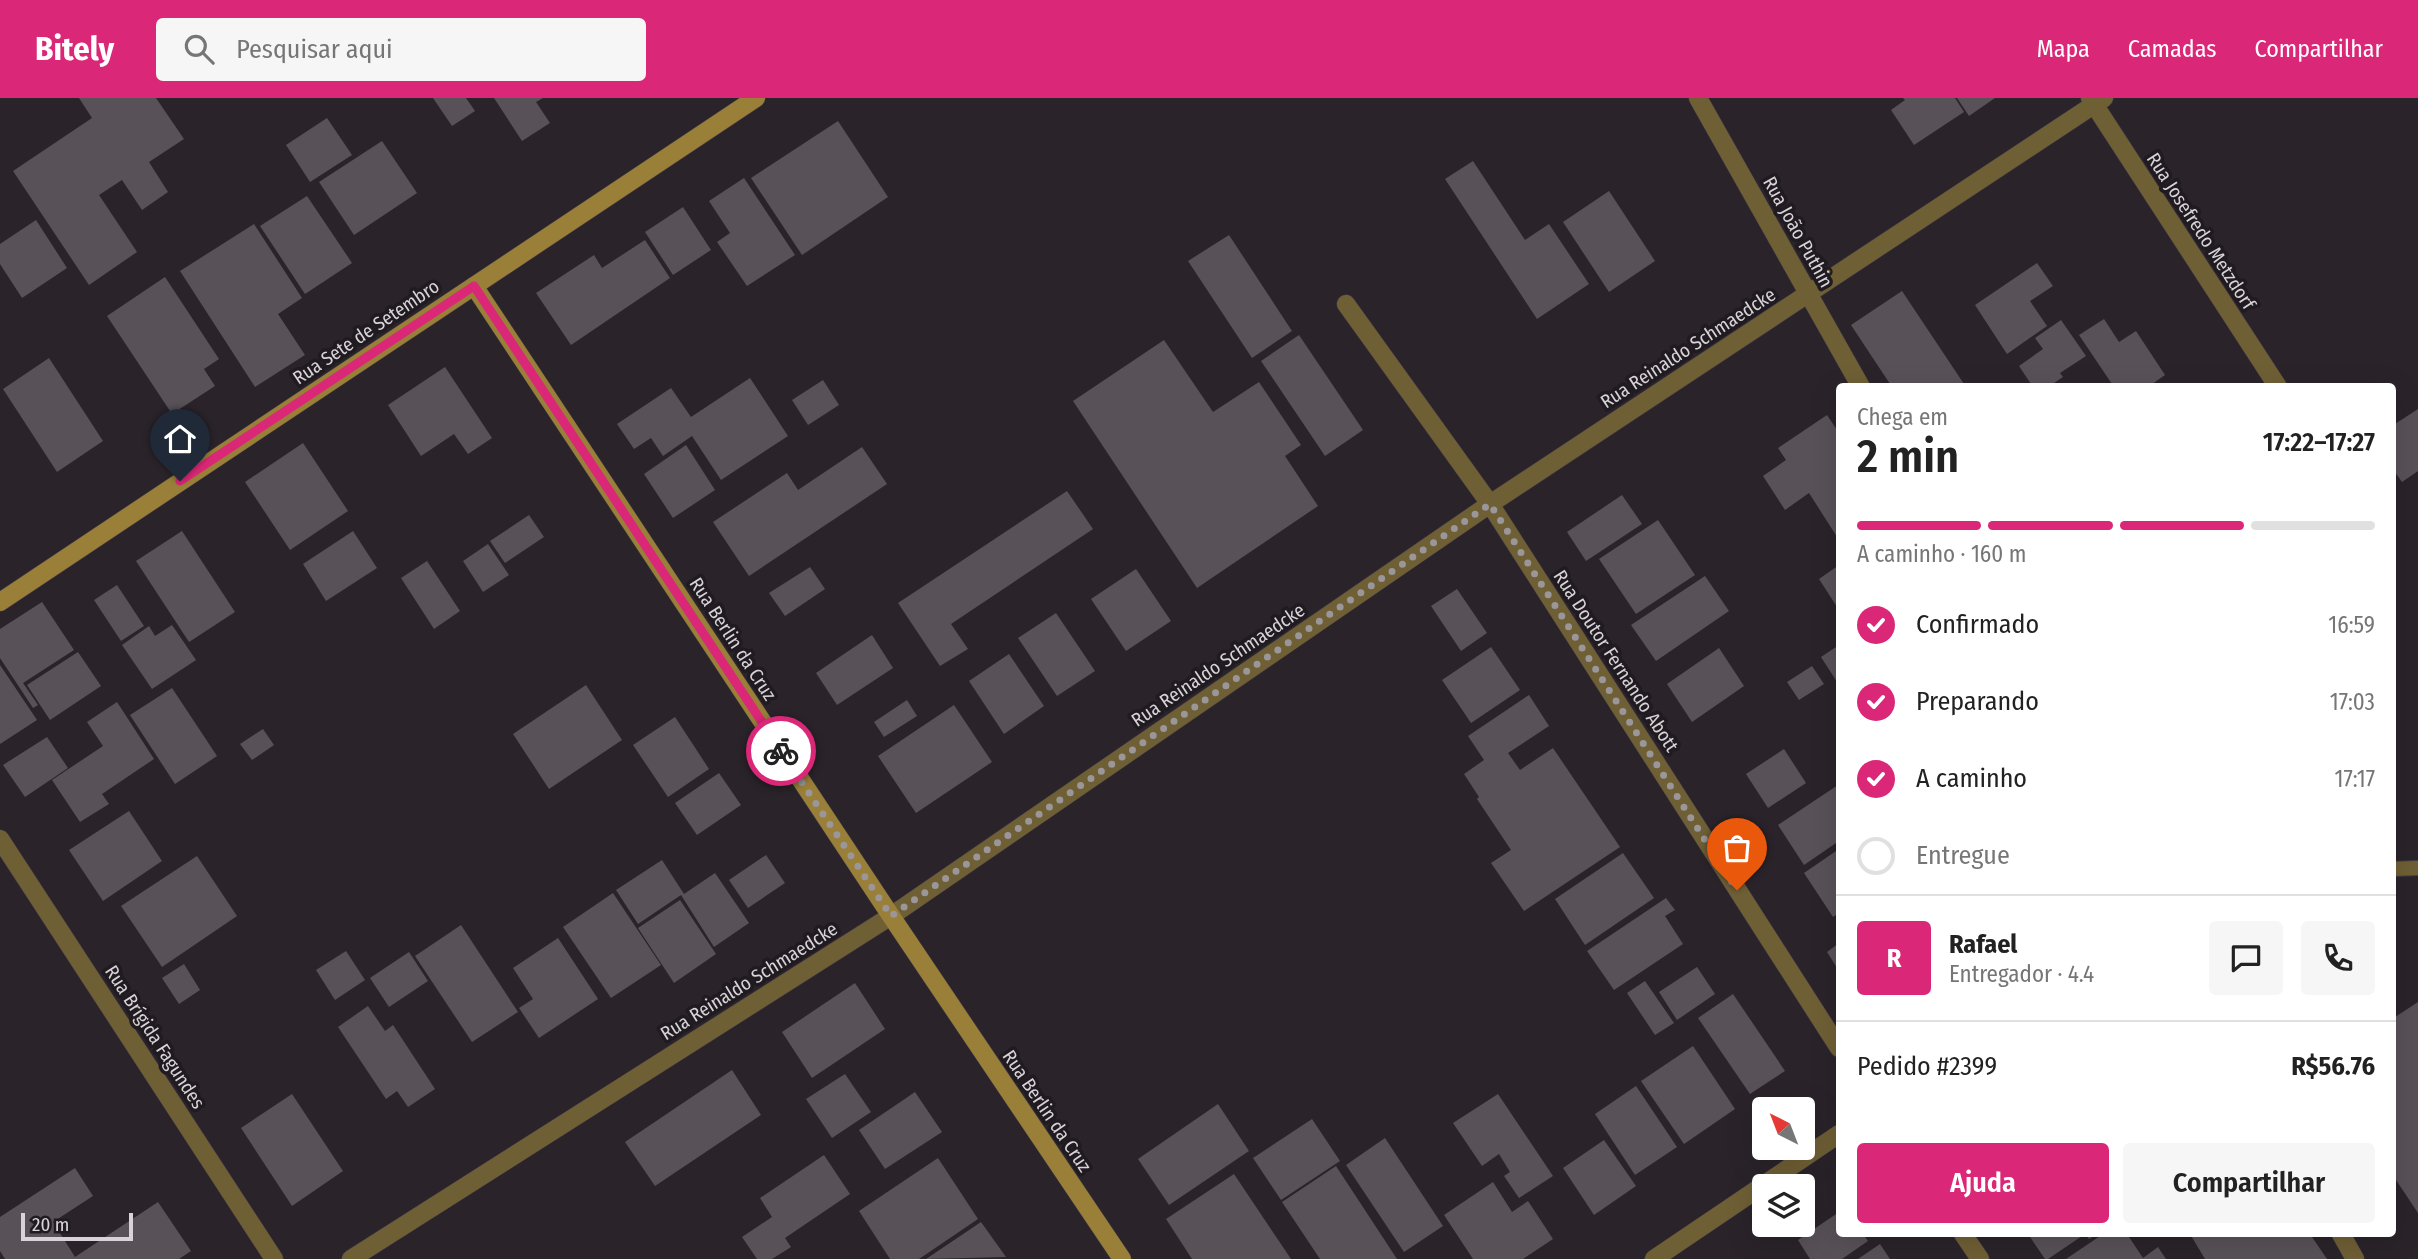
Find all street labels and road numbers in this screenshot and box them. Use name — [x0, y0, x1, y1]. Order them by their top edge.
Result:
street label: Rua Josefredo Metzdorf — [2142, 149, 2261, 314]
street label: Rua João Puthin — [1758, 173, 1838, 291]
street label: Rua Sete de Setembro — [288, 274, 444, 390]
street label: Rua Reinaldo Schmaedcke — [1596, 283, 1780, 413]
street label: Rua Doutor Fernando Abott — [1549, 566, 1684, 757]
street label: Rua Berlin da Cruz — [685, 573, 782, 705]
street label: Rua Reinaldo Schmaedcke — [1127, 598, 1309, 732]
street label: Rua Reinaldo Schmaedcke — [656, 917, 842, 1045]
street label: Rua Brígida Fagundes — [100, 961, 210, 1113]
street label: Rua Berlin da Cruz — [998, 1046, 1097, 1177]

